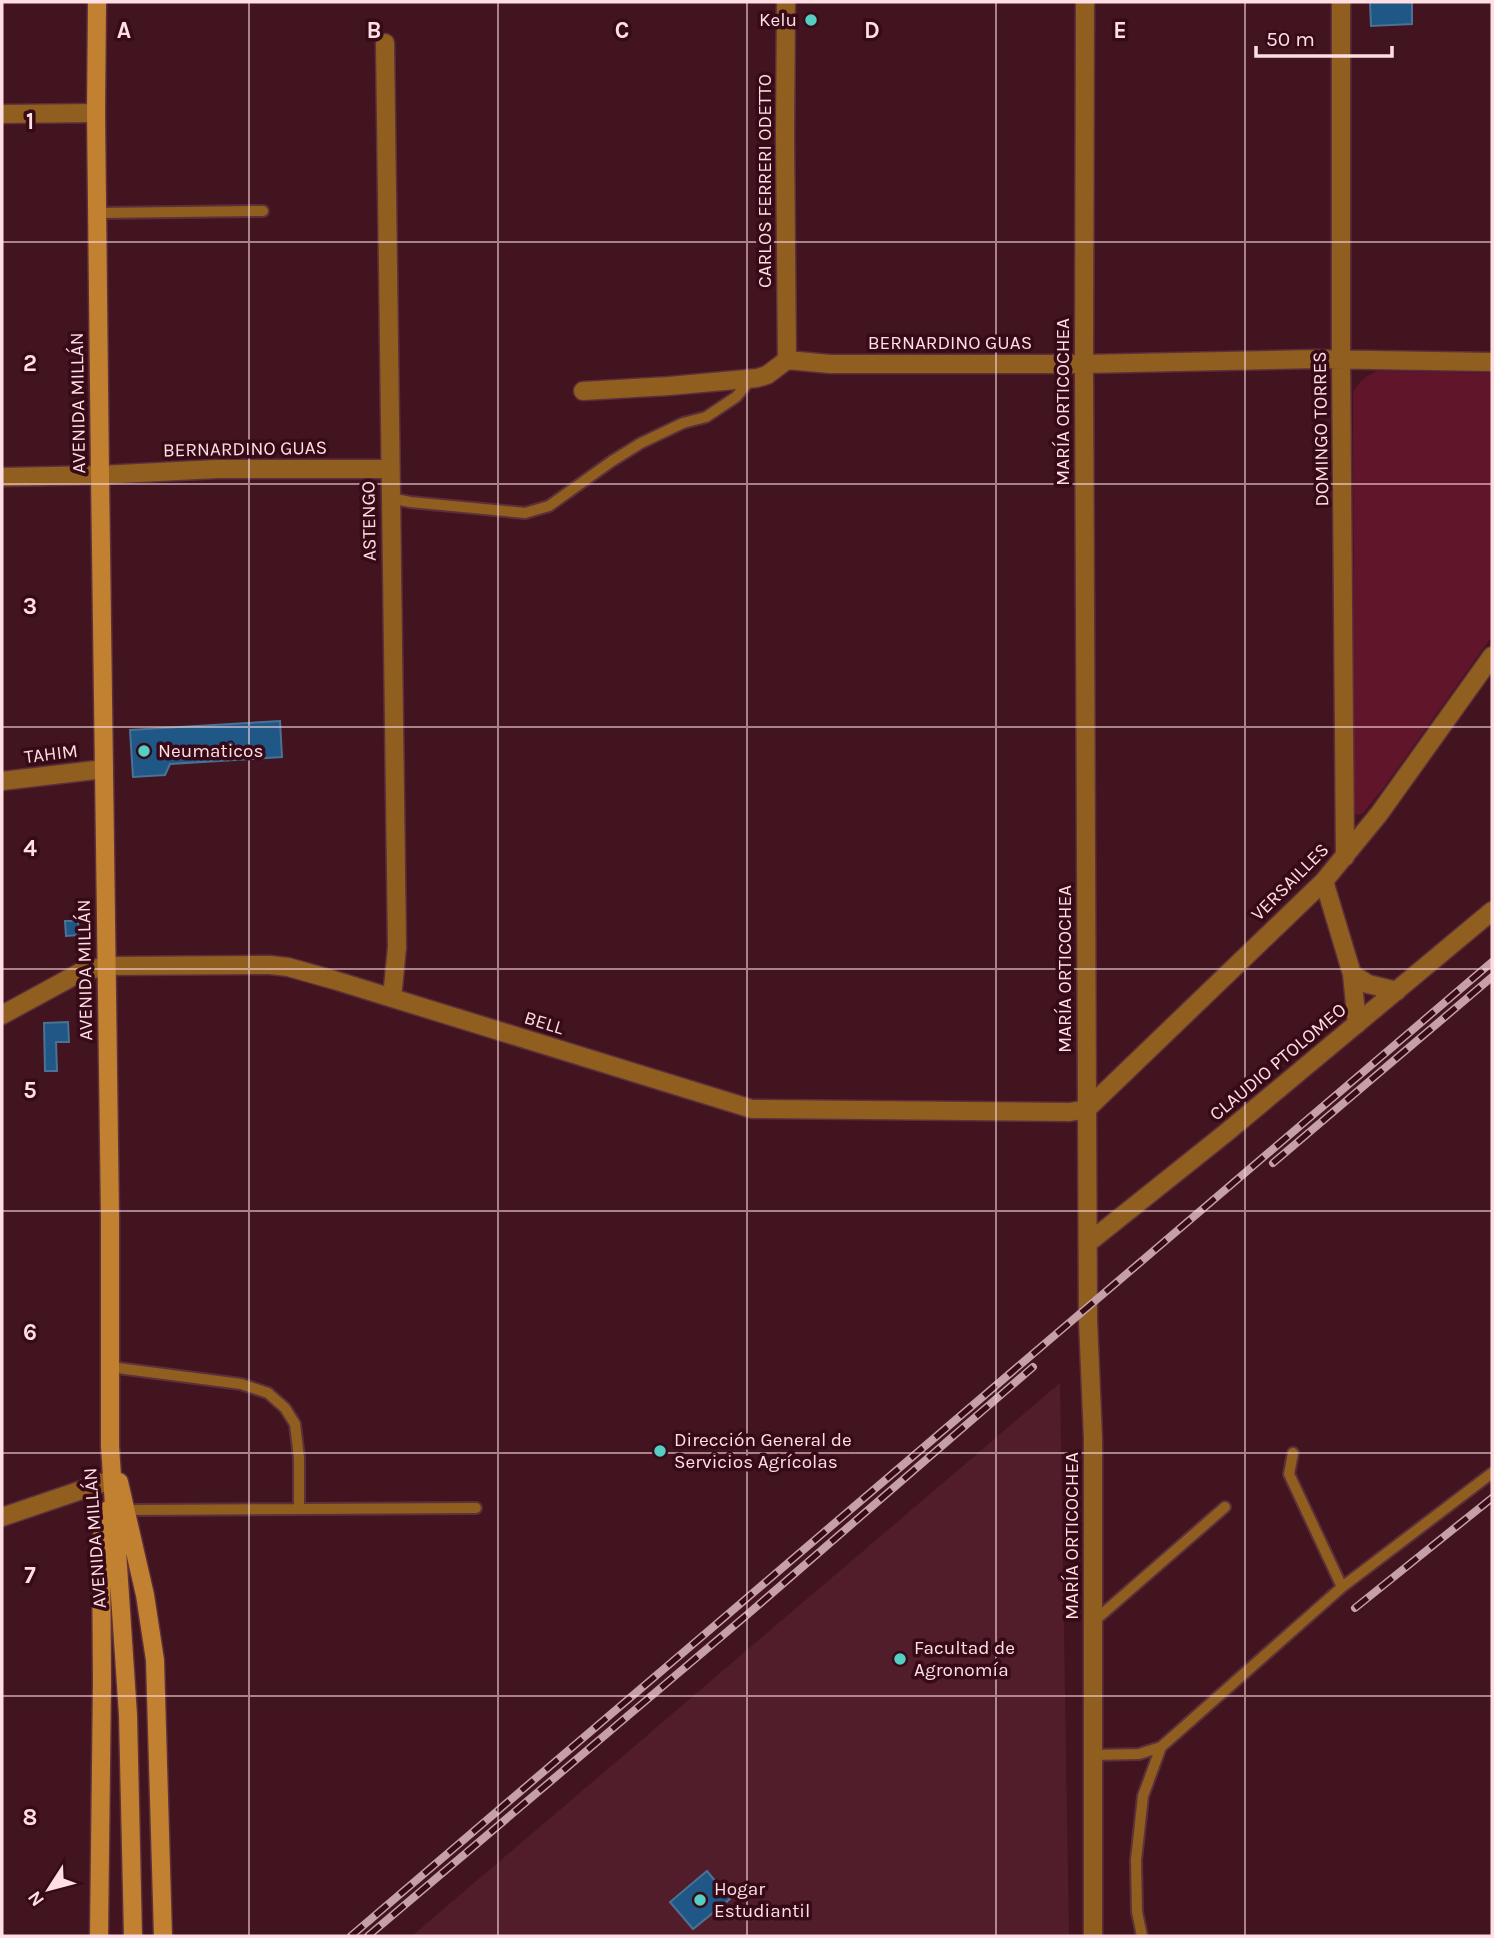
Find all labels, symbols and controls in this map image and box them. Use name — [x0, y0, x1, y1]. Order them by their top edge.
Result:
place label: Kelu — [759, 9, 797, 31]
marker: Kelu — [803, 12, 819, 28]
scale bar — [1256, 14, 1392, 58]
text: A — [117, 17, 131, 44]
text: B — [367, 17, 381, 44]
text: C — [615, 17, 629, 44]
text: D — [864, 17, 880, 44]
text: E — [1113, 17, 1127, 44]
text: 50 m — [1266, 27, 1315, 51]
street label: CARLOS FERRERI ODETTO — [754, 74, 776, 288]
text: 1 — [26, 108, 34, 135]
street label: MARÍA ORTICOCHEA — [1051, 318, 1074, 486]
street label: AVENIDA MILLÁN — [65, 332, 90, 474]
street label: BERNARDINO GUAS — [868, 332, 1032, 354]
text: 2 — [23, 350, 37, 377]
street label: DOMINGO TORRES — [1309, 351, 1333, 507]
street label: BERNARDINO GUAS — [163, 437, 327, 461]
street label: ASTENGO — [357, 481, 381, 561]
text: 3 — [23, 593, 37, 620]
street label: TAHIM — [23, 740, 79, 768]
place label: Neumaticos — [158, 740, 263, 762]
marker: Neumaticos — [136, 743, 152, 759]
text: 4 — [23, 835, 37, 862]
street label: VERSAILLES — [1247, 839, 1333, 925]
street label: MARÍA ORTICOCHEA — [1053, 885, 1076, 1053]
street label: AVENIDA MILLÁN — [72, 899, 97, 1041]
street label: CLAUDIO PTOLOMEO — [1205, 999, 1351, 1125]
street label: BELL — [522, 1007, 567, 1039]
text: 5 — [23, 1077, 37, 1104]
text: 6 — [23, 1319, 37, 1346]
place label: Dirección General de Servicios Agrícolas — [674, 1429, 852, 1473]
marker: Dirección General de Servicios Agrícolas — [652, 1443, 668, 1459]
street label: MARÍA ORTICOCHEA — [1060, 1452, 1083, 1620]
street label: AVENIDA MILLÁN — [78, 1467, 111, 1609]
text: 7 — [24, 1562, 36, 1589]
place label: Facultad de Agronomía — [914, 1637, 1015, 1681]
marker: Facultad de Agronomía — [892, 1651, 908, 1667]
text: 8 — [23, 1804, 37, 1831]
north arrow — [14, 1854, 84, 1924]
place label: Hogar Estudiantil — [714, 1878, 810, 1922]
text: N — [23, 1886, 49, 1910]
marker: Hogar Estudiantil — [692, 1892, 708, 1908]

